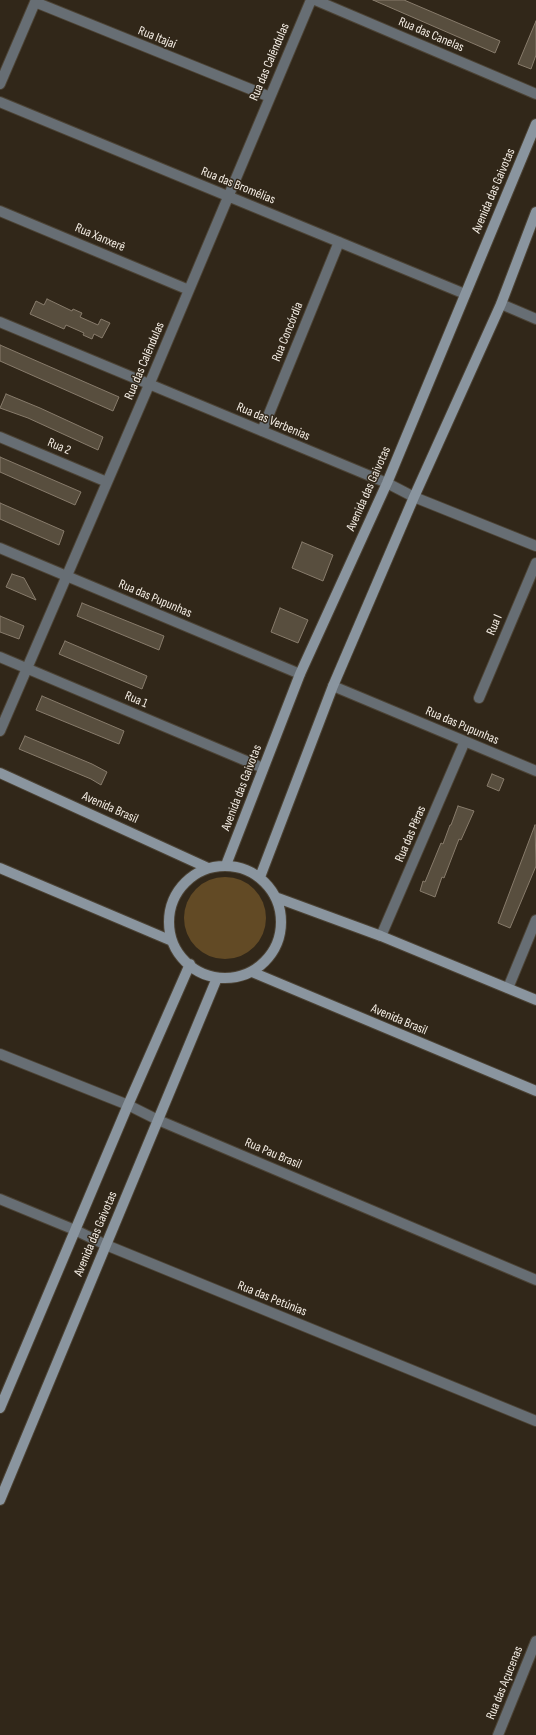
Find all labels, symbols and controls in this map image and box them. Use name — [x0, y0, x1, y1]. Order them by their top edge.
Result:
street label: Rua das Canelas — [396, 14, 466, 56]
street label: Rua das Calêndulas — [247, 21, 293, 103]
street label: Rua Itajaí — [136, 23, 178, 53]
street label: Avenida das Gaivotas — [469, 146, 519, 236]
street label: Rua das Bromélias — [199, 164, 277, 208]
street label: Rua Xanxerê — [73, 220, 127, 256]
street label: Rua Concórdia — [269, 300, 307, 364]
street label: Rua das Calêndulas — [122, 320, 168, 402]
street label: Rua das Verbenias — [234, 400, 312, 444]
street label: Rua 2 — [45, 435, 73, 459]
street label: Avenida das Gaivotas — [343, 444, 395, 534]
street label: Rua das Pupunhas — [116, 577, 194, 621]
street label: Rua I — [484, 612, 506, 638]
street label: Rua 1 — [122, 688, 150, 712]
street label: Rua das Pupunhas — [423, 704, 501, 748]
street label: Avenida das Gaivotas — [218, 743, 266, 833]
street label: Avenida Brasil — [79, 789, 141, 827]
street label: Rua das Pêras — [392, 804, 430, 864]
street label: Avenida Brasil — [368, 1001, 430, 1039]
street label: Rua Pau Brasil — [242, 1135, 304, 1173]
street label: Avenida das Gaivotas — [71, 1189, 121, 1279]
street label: Rua das Petúnias — [235, 1278, 309, 1320]
street label: Rua das Açucenas — [483, 1644, 527, 1722]

